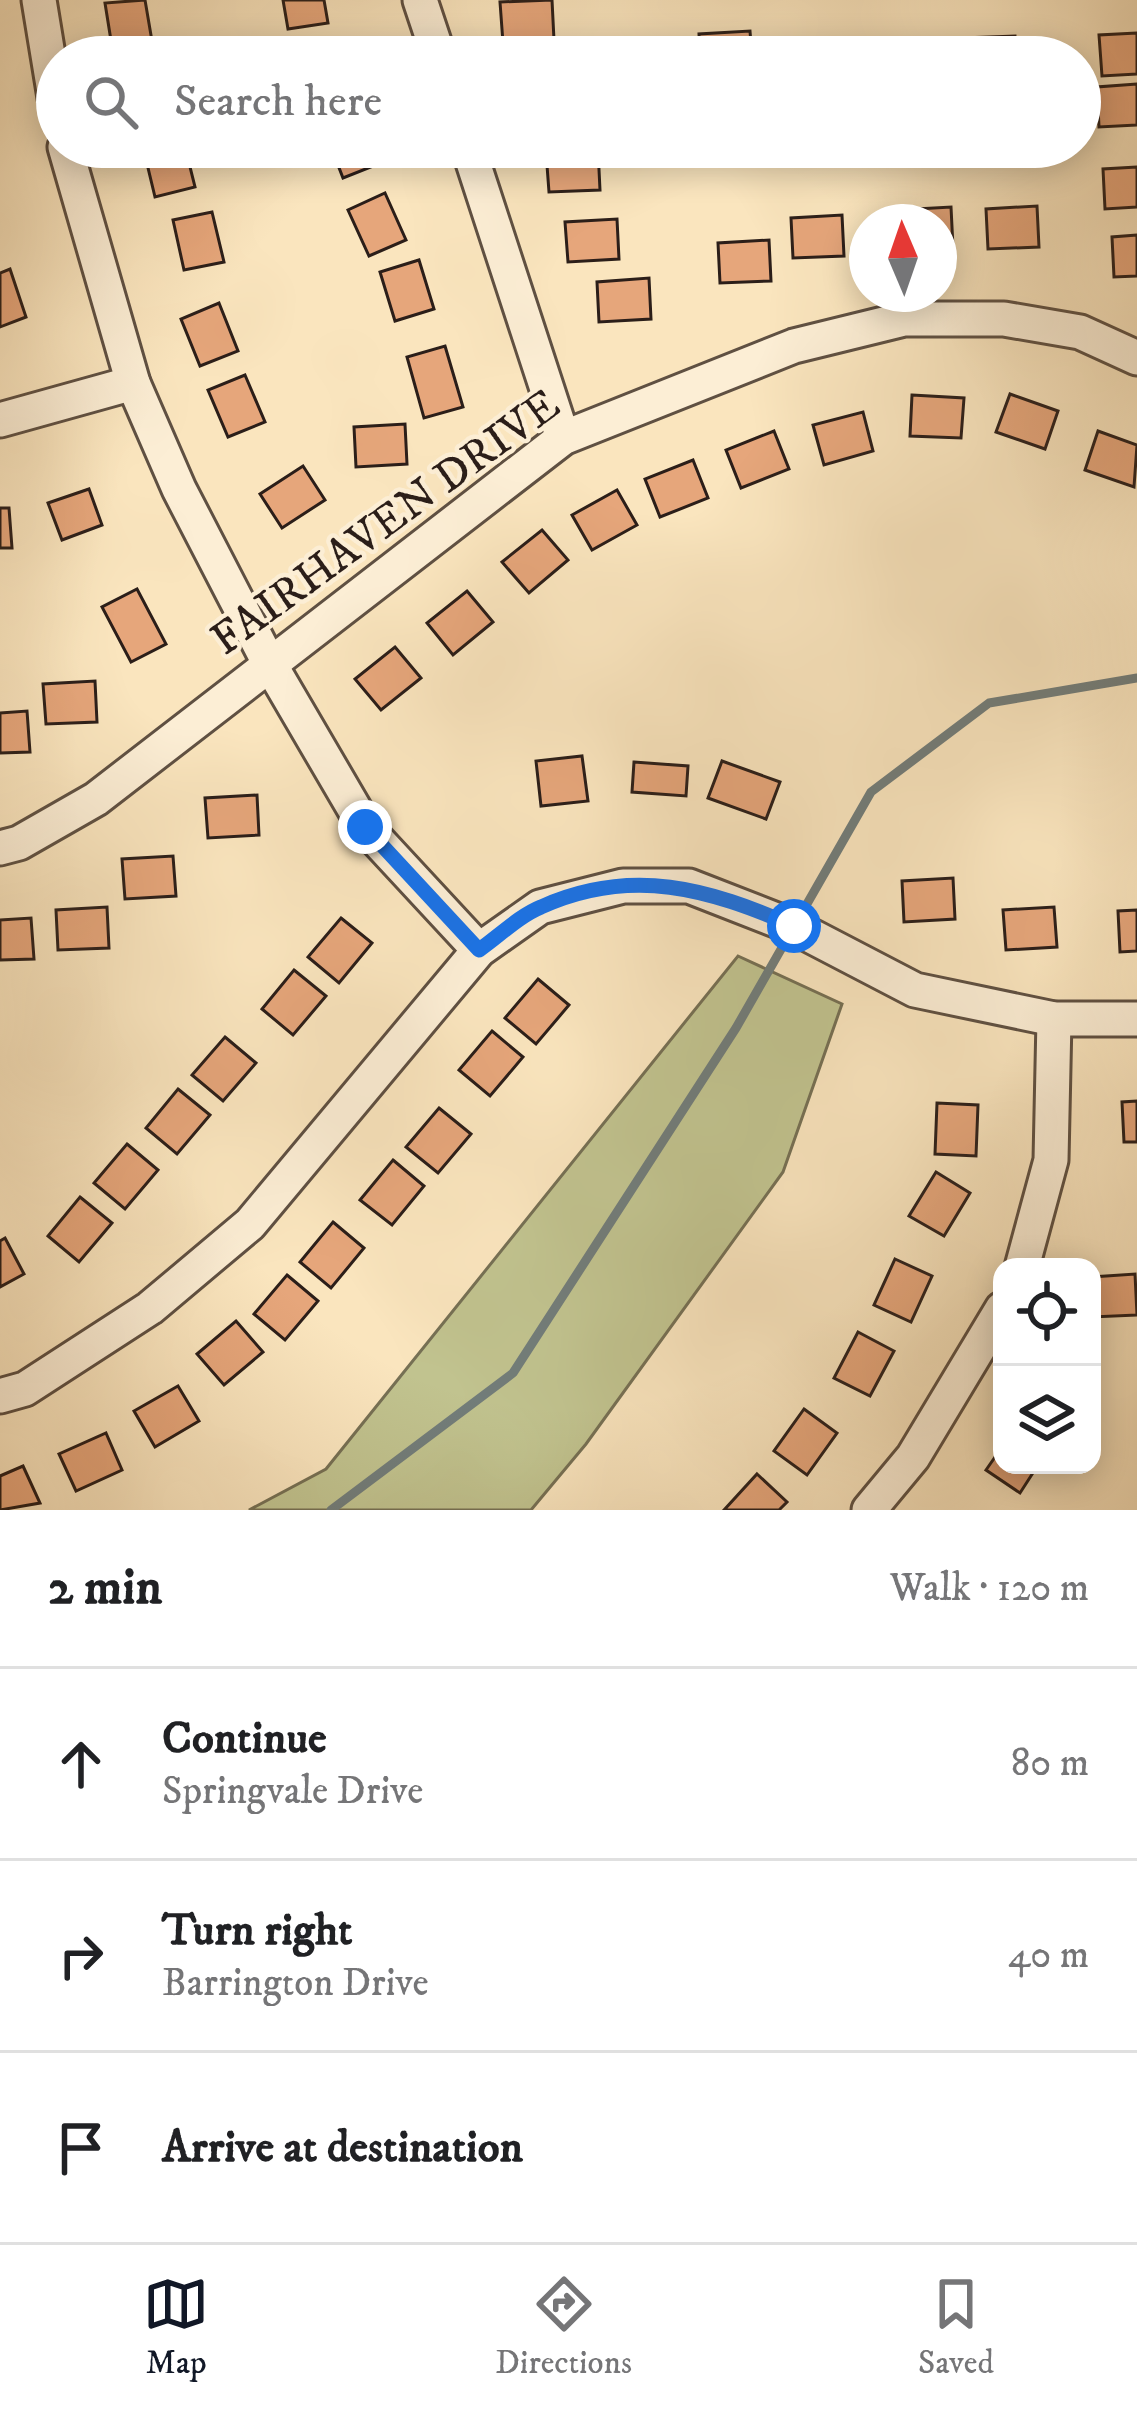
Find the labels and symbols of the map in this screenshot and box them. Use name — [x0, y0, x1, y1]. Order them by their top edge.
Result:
north arrow — [849, 204, 957, 312]
street label: FAIRHAVEN DRIVE — [201, 378, 571, 668]
route end — [338, 800, 392, 854]
route start — [767, 899, 821, 953]

